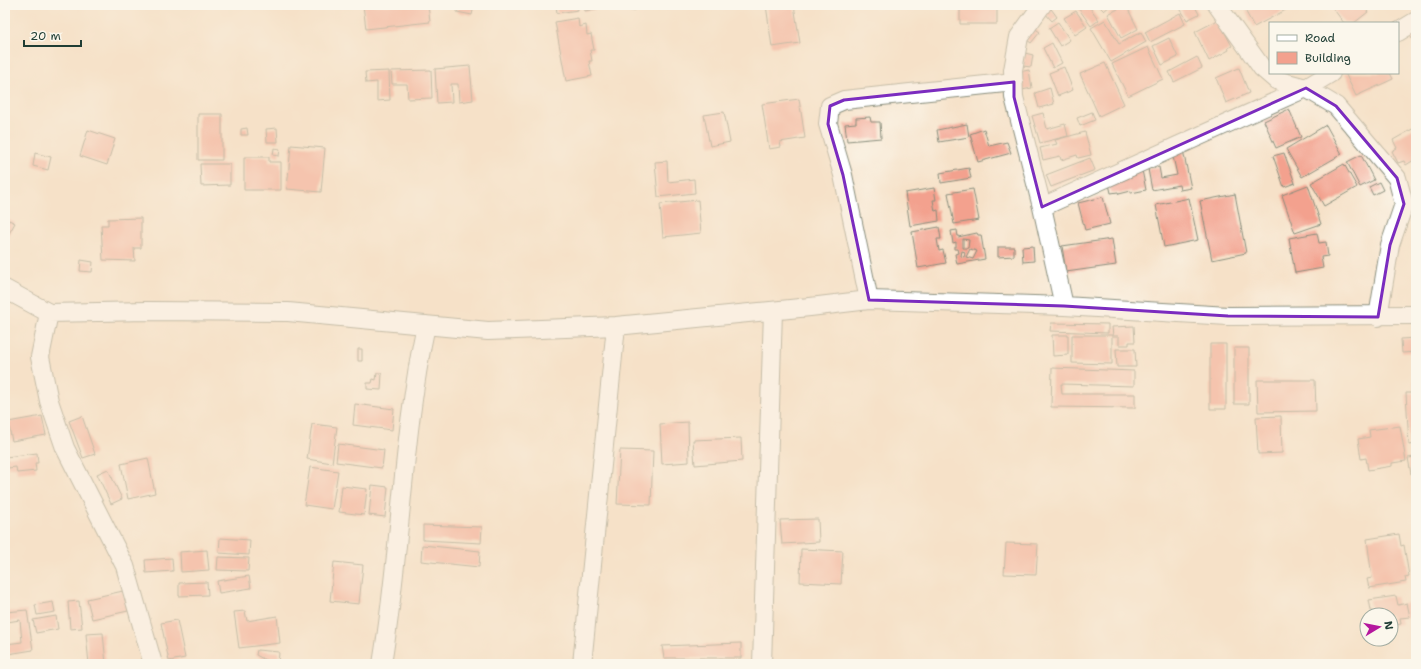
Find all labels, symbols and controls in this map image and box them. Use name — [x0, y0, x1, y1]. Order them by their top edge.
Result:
scale bar — [24, 22, 81, 48]
legend — [1269, 22, 1399, 74]
text: 20 m — [30, 28, 61, 44]
text: Road — [1305, 30, 1336, 46]
text: Building — [1305, 50, 1351, 66]
north arrow — [1359, 607, 1399, 647]
text: N — [1380, 620, 1397, 631]

